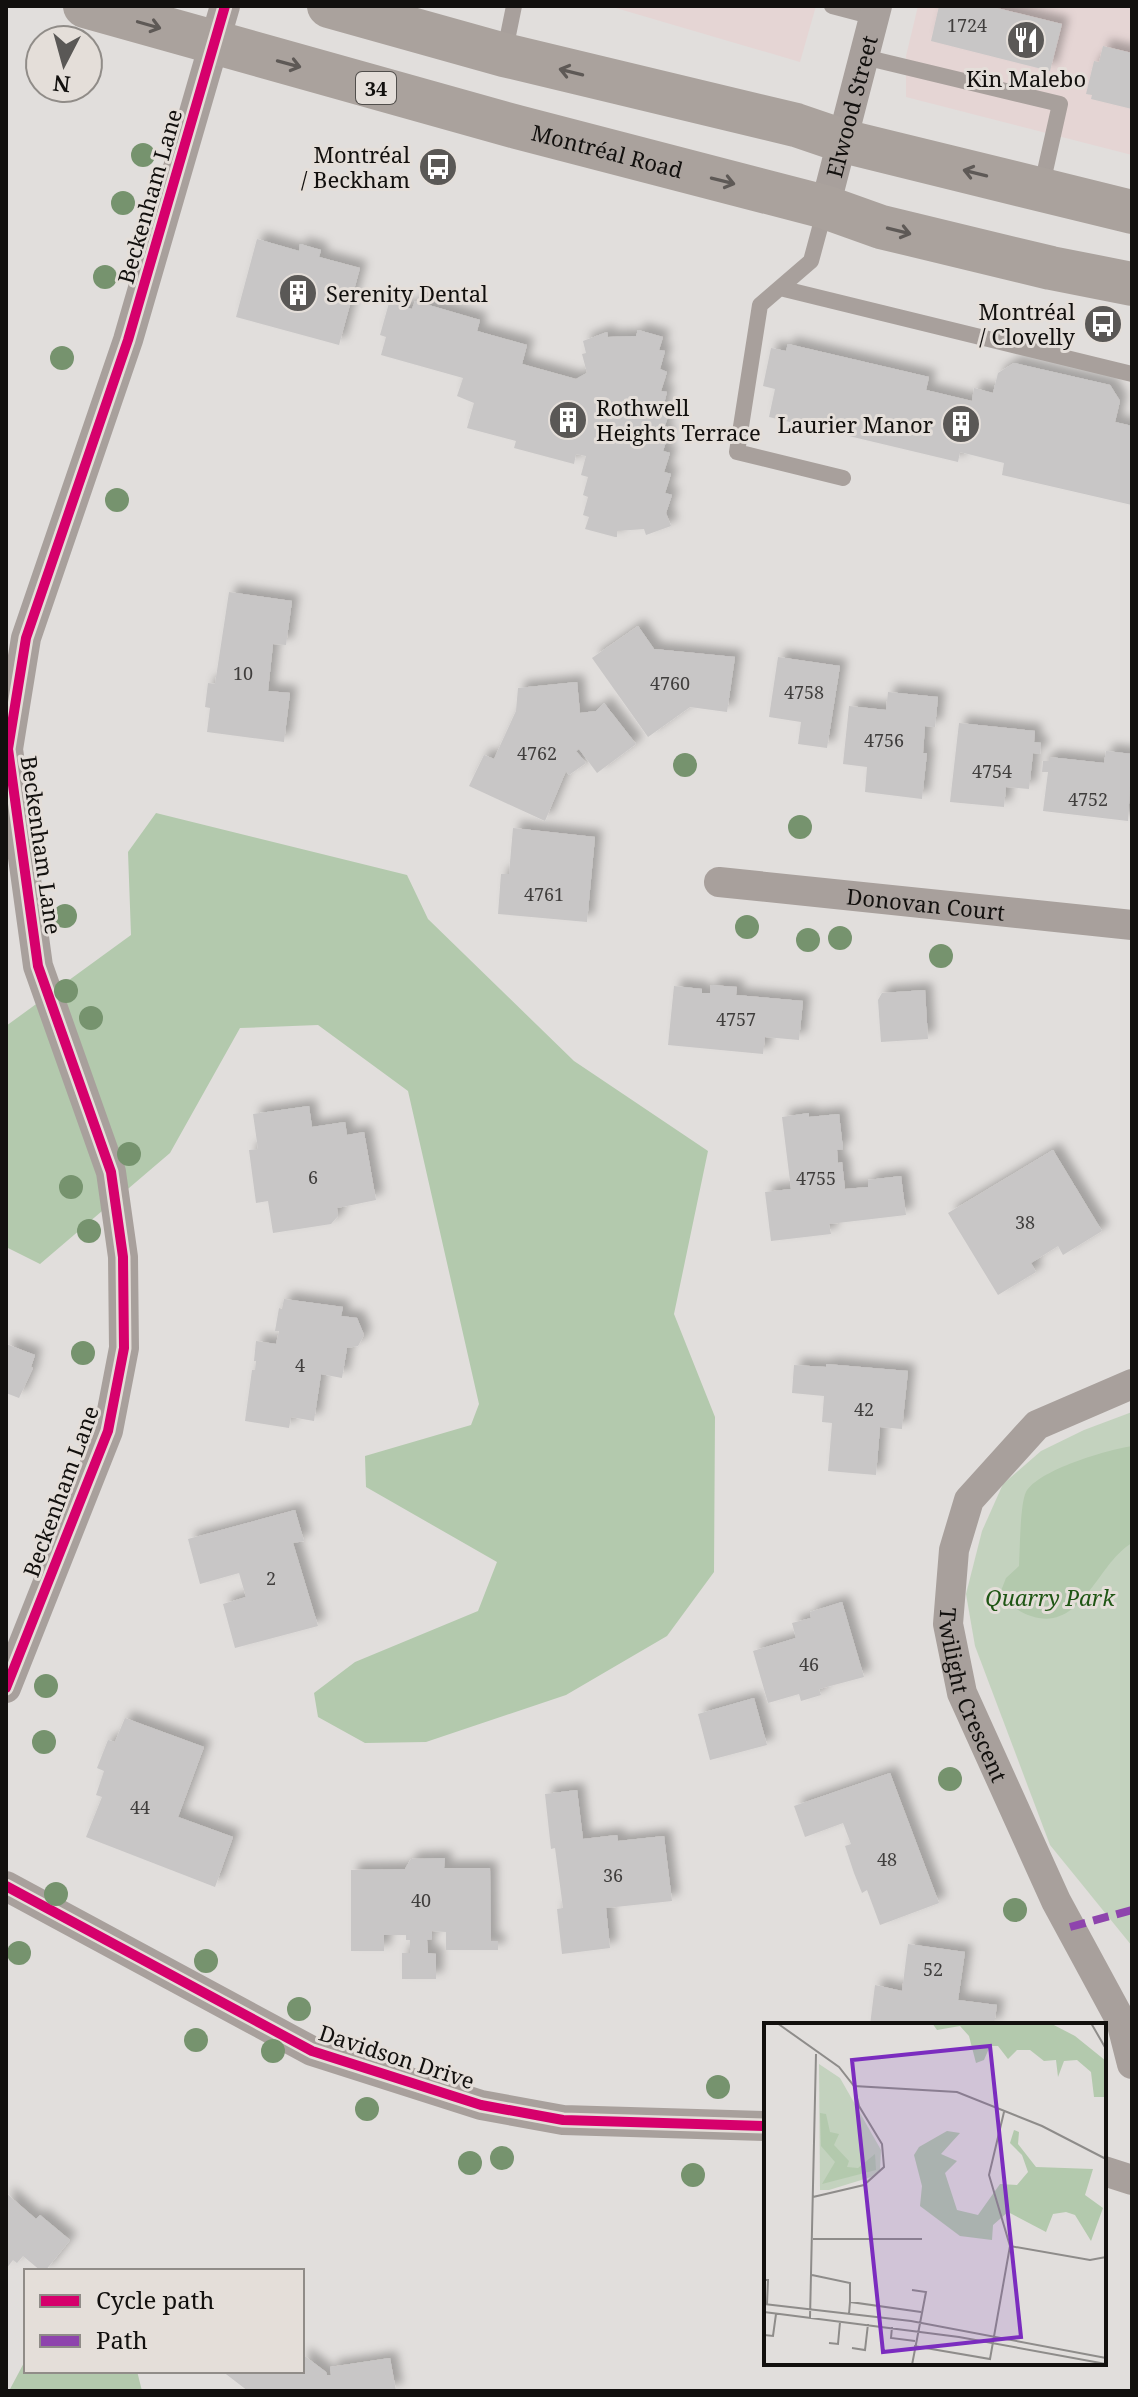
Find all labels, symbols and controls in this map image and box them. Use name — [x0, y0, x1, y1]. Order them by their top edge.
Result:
house number: 1724 — [947, 13, 987, 37]
one-way arrow — [136, 18, 162, 33]
restaurant icon: Kin Malebo — [1005, 19, 1047, 61]
north arrow — [24, 24, 104, 104]
street label: Elwood Street — [818, 32, 884, 181]
one-way arrow — [275, 57, 301, 72]
place label: Kin Malebo — [966, 63, 1086, 93]
one-way arrow — [559, 64, 585, 79]
text: N — [52, 69, 72, 101]
road number: 34 — [356, 72, 396, 104]
street label: Beckenham Lane — [110, 105, 188, 287]
street label: Montréal Road — [528, 116, 687, 185]
place label: Montréal / Beckham — [301, 139, 410, 194]
bus stop icon: Montréal / Beckham — [417, 146, 459, 188]
one-way arrow — [962, 165, 988, 180]
one-way arrow — [710, 174, 736, 189]
one-way arrow — [886, 225, 912, 240]
building icon: Serenity Dental — [277, 272, 319, 314]
place label: Serenity Dental — [326, 278, 488, 308]
place label: Montréal / Clovelly — [978, 296, 1076, 351]
bus stop icon: Montréal / Clovelly — [1082, 303, 1124, 345]
place label: Rothwell Heights Terrace — [596, 392, 761, 447]
building icon: Rothwell Heights Terrace — [547, 399, 589, 441]
building icon: Laurier Manor — [940, 403, 982, 445]
place label: Laurier Manor — [777, 409, 934, 439]
house number: 10 — [233, 661, 253, 685]
house number: 4760 — [650, 671, 690, 695]
house number: 4758 — [784, 680, 824, 704]
house number: 4756 — [864, 728, 904, 752]
house number: 4762 — [517, 741, 557, 765]
street label: Beckenham Lane — [15, 754, 69, 936]
house number: 4754 — [972, 759, 1012, 783]
house number: 4752 — [1068, 787, 1108, 811]
street label: Donovan Court — [845, 880, 1007, 927]
house number: 4761 — [524, 882, 564, 906]
house number: 4757 — [716, 1007, 756, 1031]
house number: 6 — [308, 1165, 318, 1189]
house number: 4755 — [796, 1166, 836, 1190]
house number: 38 — [1015, 1210, 1035, 1234]
house number: 4 — [295, 1353, 305, 1377]
house number: 42 — [854, 1397, 874, 1421]
street label: Beckenham Lane — [15, 1401, 105, 1581]
house number: 2 — [266, 1566, 276, 1590]
park label: Quarry Park — [985, 1582, 1116, 1612]
street label: Twilight Crescent — [933, 1606, 1015, 1787]
house number: 46 — [799, 1652, 819, 1676]
house number: 44 — [130, 1795, 150, 1819]
house number: 48 — [877, 1847, 897, 1871]
house number: 36 — [603, 1863, 623, 1887]
house number: 40 — [411, 1888, 431, 1912]
house number: 52 — [923, 1957, 943, 1981]
street label: Davidson Drive — [315, 2017, 479, 2095]
inset map — [764, 2023, 1106, 2365]
legend — [24, 2269, 304, 2373]
text: Cycle path — [96, 2283, 215, 2316]
text: Path — [96, 2323, 148, 2356]

